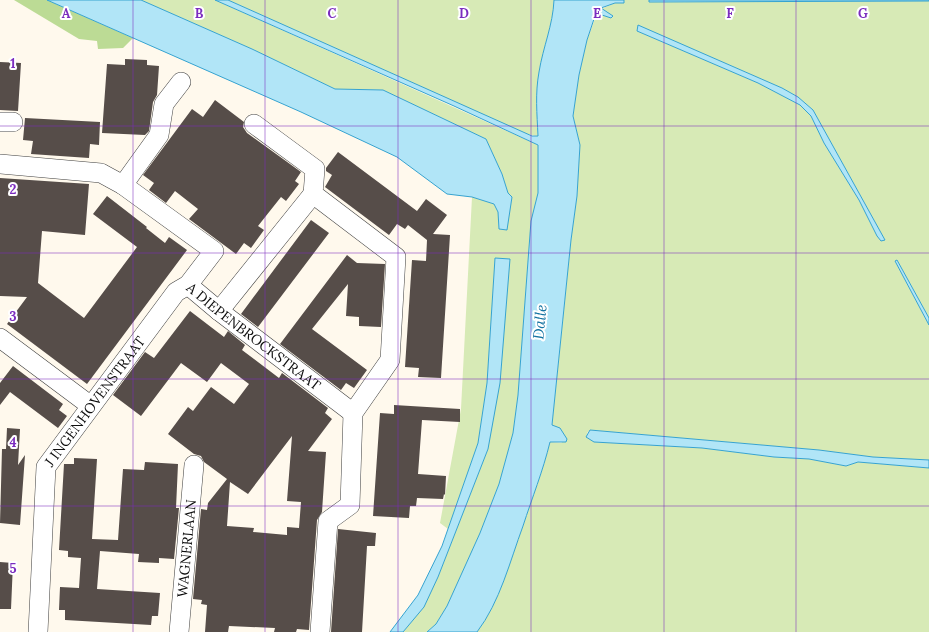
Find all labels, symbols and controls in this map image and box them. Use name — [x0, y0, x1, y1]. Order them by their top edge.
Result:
text: A — [62, 5, 71, 22]
text: B — [195, 5, 204, 22]
text: C — [328, 5, 337, 22]
text: D — [459, 5, 469, 22]
text: E — [593, 5, 601, 22]
text: F — [726, 5, 734, 22]
text: G — [858, 5, 868, 22]
text: 1 — [10, 55, 16, 72]
text: 2 — [10, 181, 17, 198]
street label: A DIEPENBROCKSTRAAT — [182, 278, 324, 394]
water label: Dalle — [528, 304, 551, 340]
text: 3 — [9, 308, 17, 325]
street label: J INGENHOVENSTRAAT — [40, 333, 149, 471]
text: 4 — [9, 434, 17, 451]
street label: WAGNERLAAN — [173, 498, 200, 598]
text: 5 — [9, 560, 17, 577]

